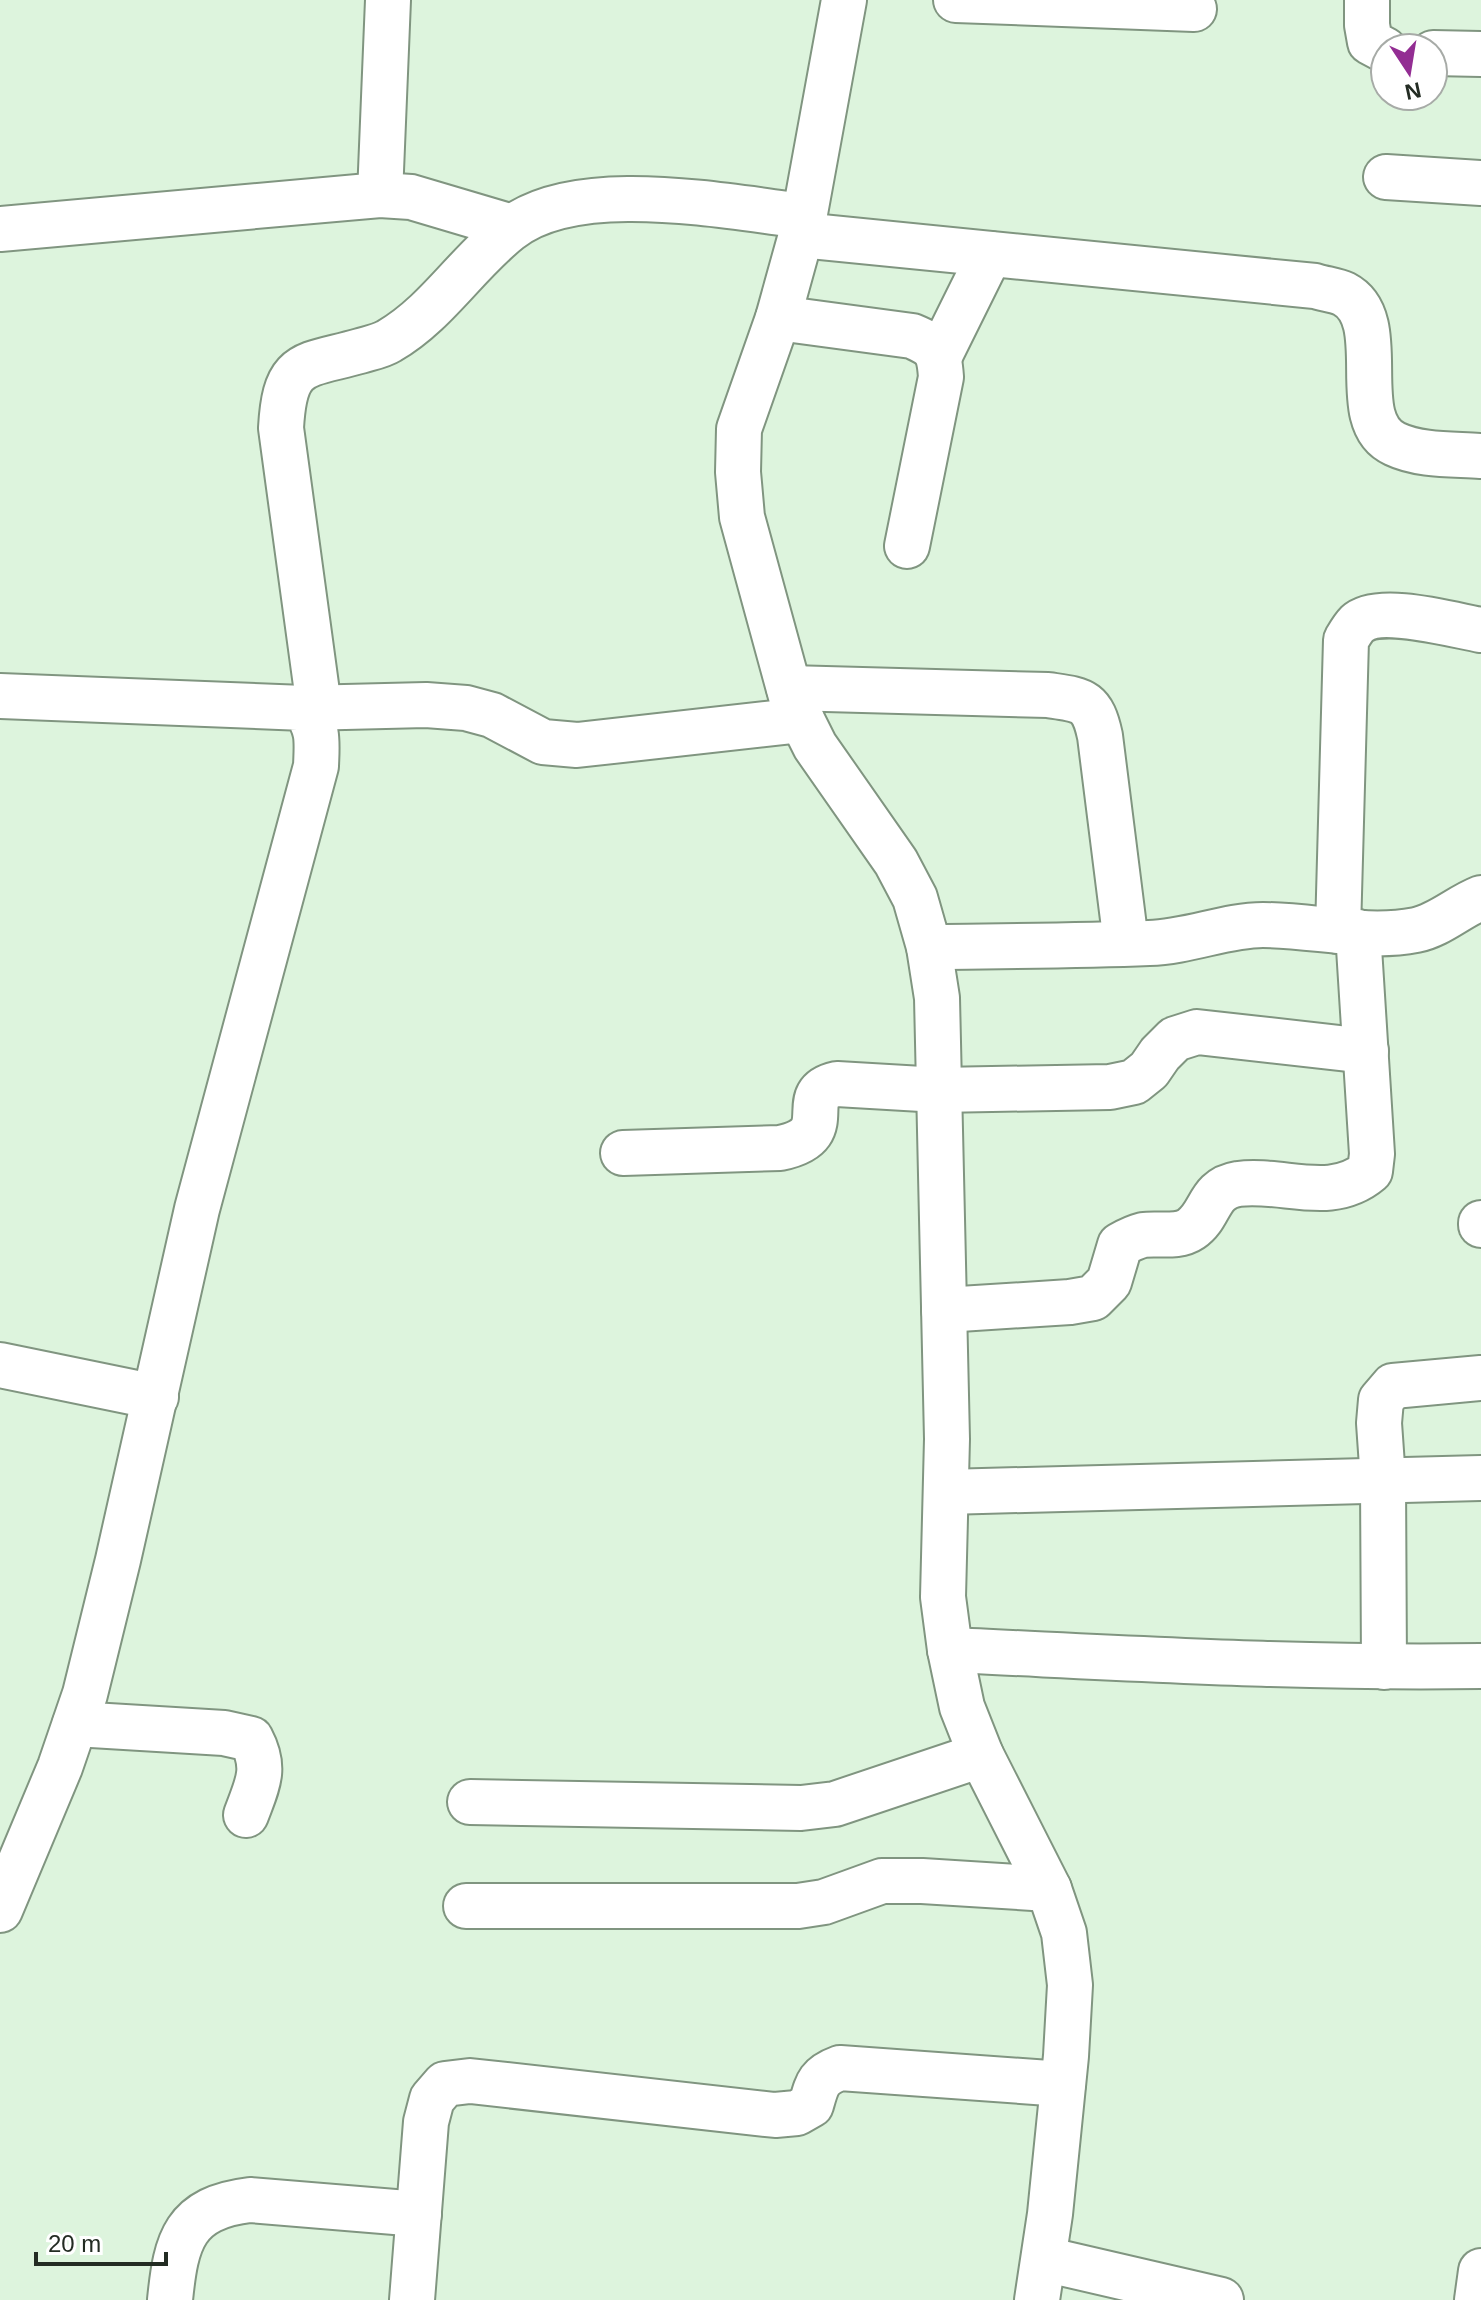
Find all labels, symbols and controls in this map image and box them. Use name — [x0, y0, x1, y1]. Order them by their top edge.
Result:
north arrow — [1369, 32, 1449, 112]
text: N — [1403, 77, 1423, 105]
scale bar — [36, 2216, 166, 2266]
text: 20 m — [48, 2230, 101, 2257]

